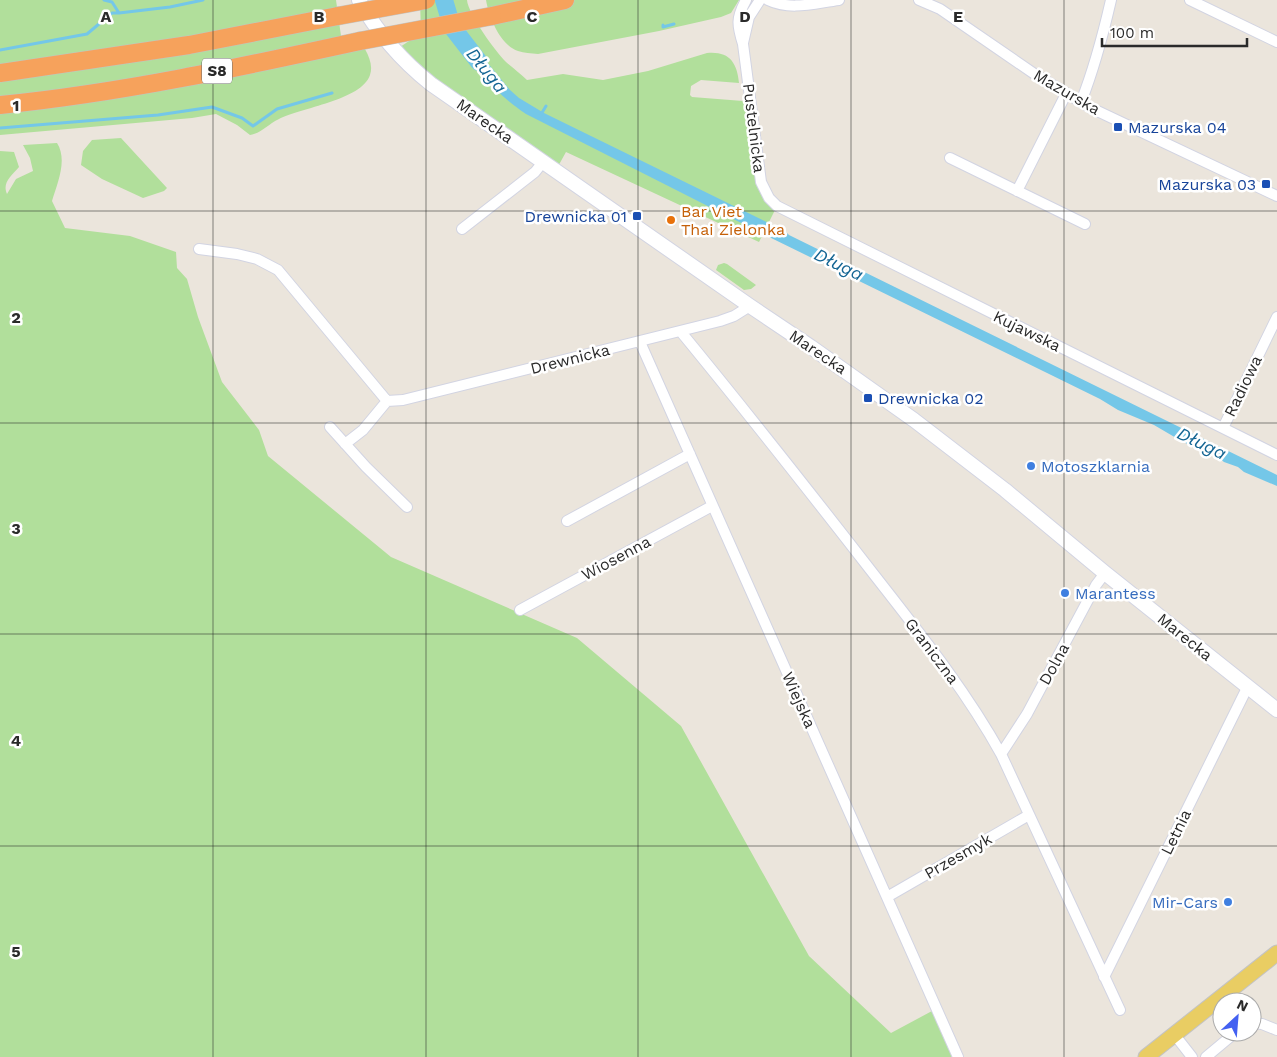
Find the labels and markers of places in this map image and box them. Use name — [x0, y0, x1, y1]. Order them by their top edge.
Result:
place label: Mazurska 04 — [1128, 118, 1227, 137]
marker: Mazurska 04 — [1112, 121, 1124, 133]
place label: Mazurska 03 — [1158, 175, 1256, 194]
marker: Mazurska 03 — [1260, 178, 1272, 190]
place label: Bar Viet Thai Zielonka — [681, 202, 785, 239]
place label: Drewnicka 01 — [524, 207, 627, 226]
marker: Drewnicka 01 — [631, 210, 643, 222]
marker: Bar Viet Thai Zielonka — [665, 214, 677, 226]
place label: Drewnicka 02 — [878, 389, 984, 408]
marker: Drewnicka 02 — [862, 392, 874, 404]
place label: Motoszklarnia — [1041, 457, 1150, 476]
marker: Motoszklarnia — [1025, 460, 1037, 472]
place label: Marantess — [1075, 584, 1156, 603]
marker: Marantess — [1059, 587, 1071, 599]
place label: Mir-Cars — [1152, 893, 1218, 912]
marker: Mir-Cars — [1222, 896, 1234, 908]

